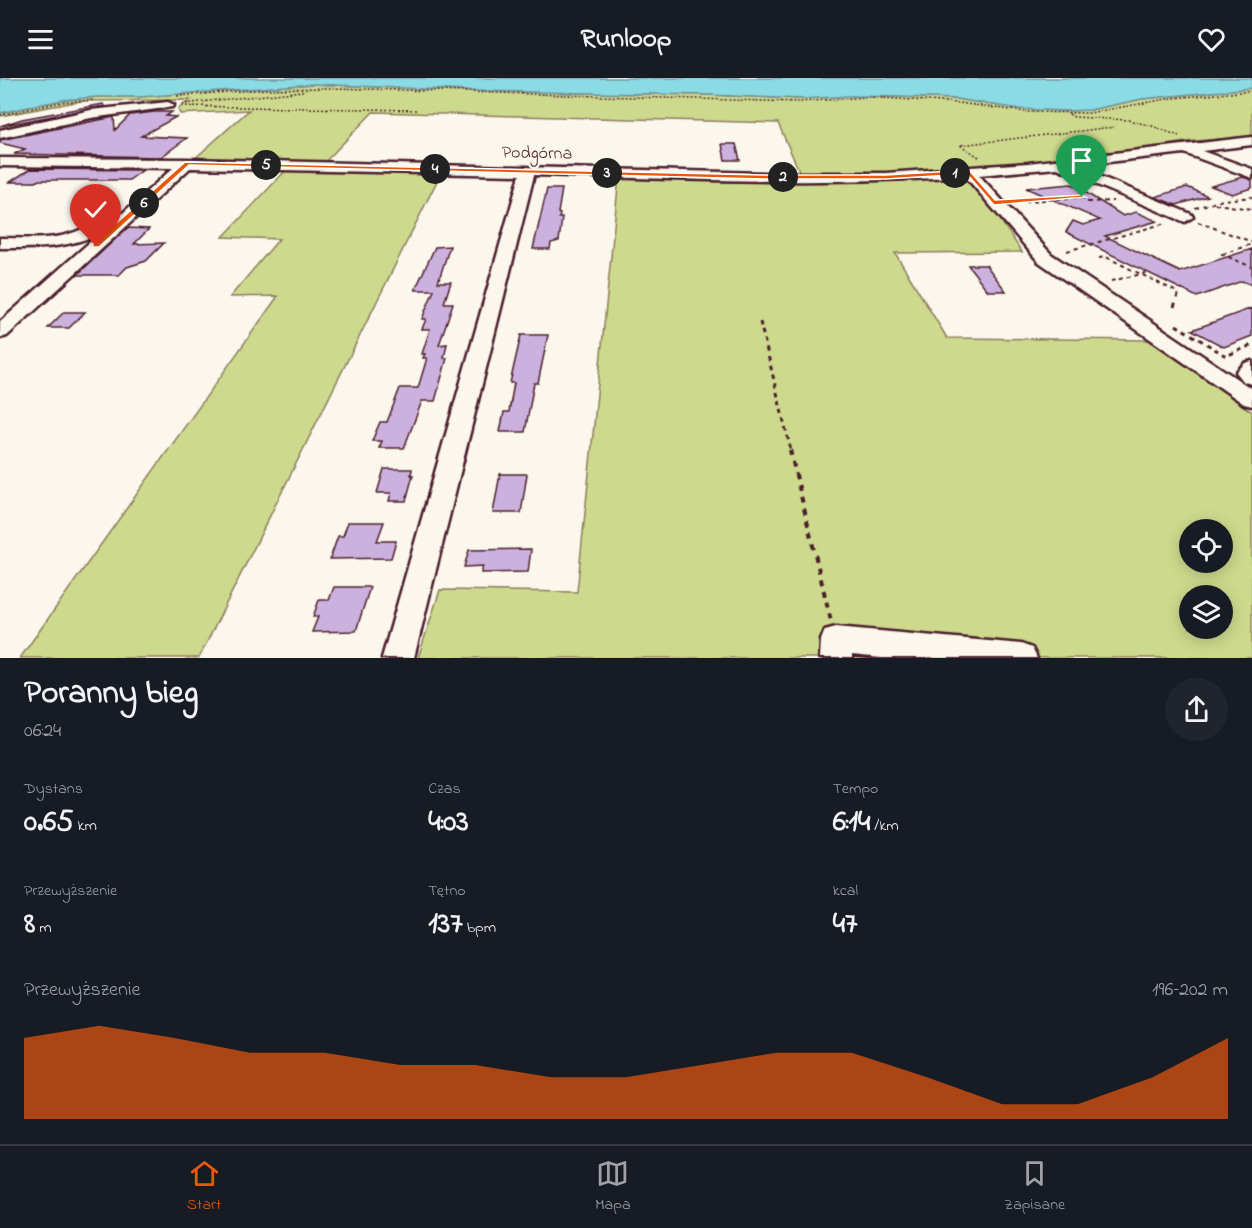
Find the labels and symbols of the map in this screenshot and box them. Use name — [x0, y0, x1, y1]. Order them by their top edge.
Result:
pin — [1056, 135, 1107, 197]
street label: Podgórna — [501, 140, 572, 169]
pin: 5 — [251, 150, 281, 180]
pin: 4 — [420, 154, 450, 184]
pin: 3 — [592, 158, 622, 188]
pin: 1 — [940, 158, 970, 188]
pin: 2 — [768, 162, 798, 192]
pin — [70, 184, 121, 246]
pin: 6 — [129, 188, 159, 218]

